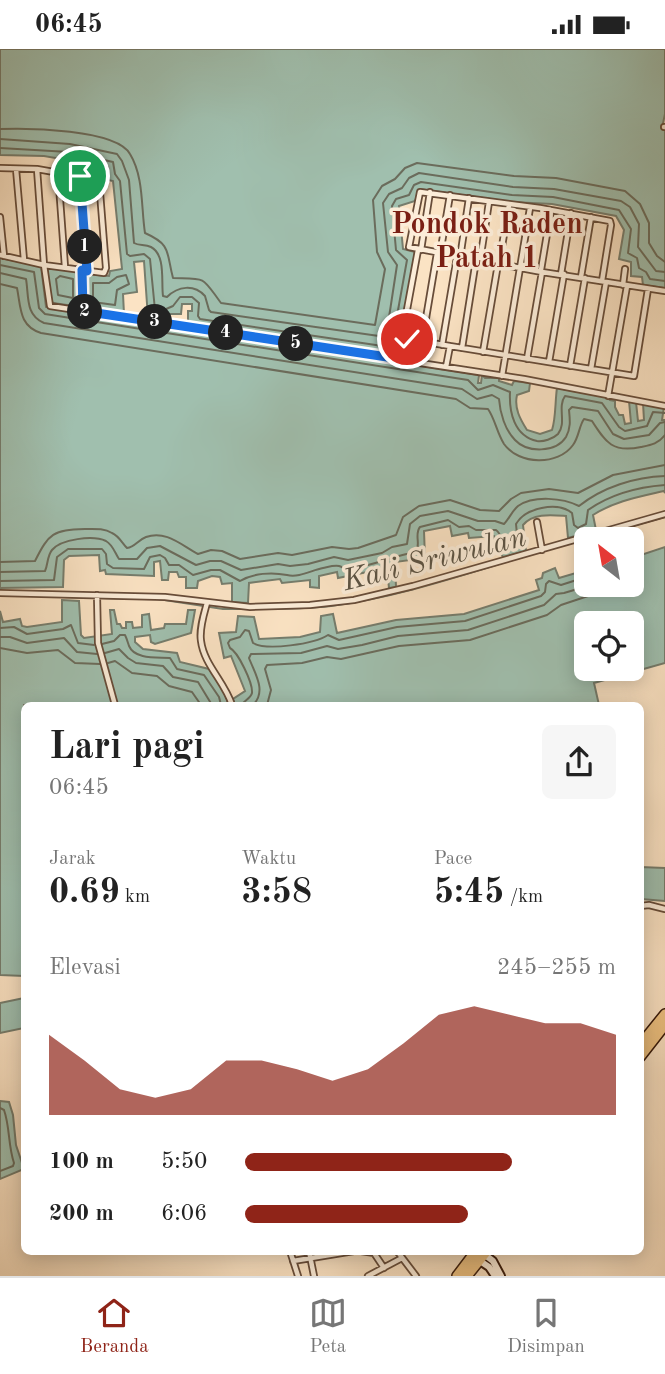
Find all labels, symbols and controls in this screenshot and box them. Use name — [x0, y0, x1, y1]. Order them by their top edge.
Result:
text: 06:45 — [35, 12, 103, 38]
pin — [50, 146, 110, 206]
icon: arrive — [61, 157, 99, 195]
district label: Pondok Raden Patah 1 — [391, 210, 583, 274]
pin: 1 — [68, 229, 102, 265]
text: 1 — [79, 237, 90, 256]
pin: 2 — [68, 295, 102, 329]
text: 2 — [79, 302, 90, 321]
pin: 3 — [138, 305, 172, 339]
pin — [377, 309, 437, 369]
text: 3 — [149, 312, 160, 331]
pin: 4 — [208, 315, 244, 351]
icon: check — [388, 320, 426, 358]
text: 4 — [220, 323, 231, 342]
pin: 5 — [278, 327, 314, 361]
text: 5 — [290, 334, 301, 353]
water label: Kali Sriwulan — [339, 523, 529, 597]
north arrow — [574, 527, 644, 597]
map controls — [574, 527, 644, 681]
button: locate — [574, 611, 644, 681]
button: share — [542, 725, 616, 799]
text: Lari pagi — [49, 729, 204, 767]
text: 06:45 — [49, 776, 109, 799]
text: Jarak — [49, 850, 96, 869]
text: Waktu — [241, 850, 296, 869]
text: Pace — [434, 850, 472, 869]
text: 0.69 — [49, 875, 120, 910]
text: 3:58 — [241, 875, 312, 910]
text: 5:45 — [434, 875, 504, 910]
text: km — [120, 888, 150, 907]
text: /km — [504, 888, 543, 907]
text: Elevasi — [49, 956, 121, 979]
text: 245–255 m — [497, 956, 616, 979]
text: 100 m — [49, 1150, 114, 1173]
text: 5:50 — [161, 1150, 207, 1173]
text: 200 m — [49, 1202, 114, 1225]
text: 6:06 — [161, 1202, 207, 1225]
tab: Beranda — [80, 1294, 149, 1359]
tab: Peta — [309, 1294, 347, 1359]
tab: Disimpan — [507, 1294, 585, 1359]

